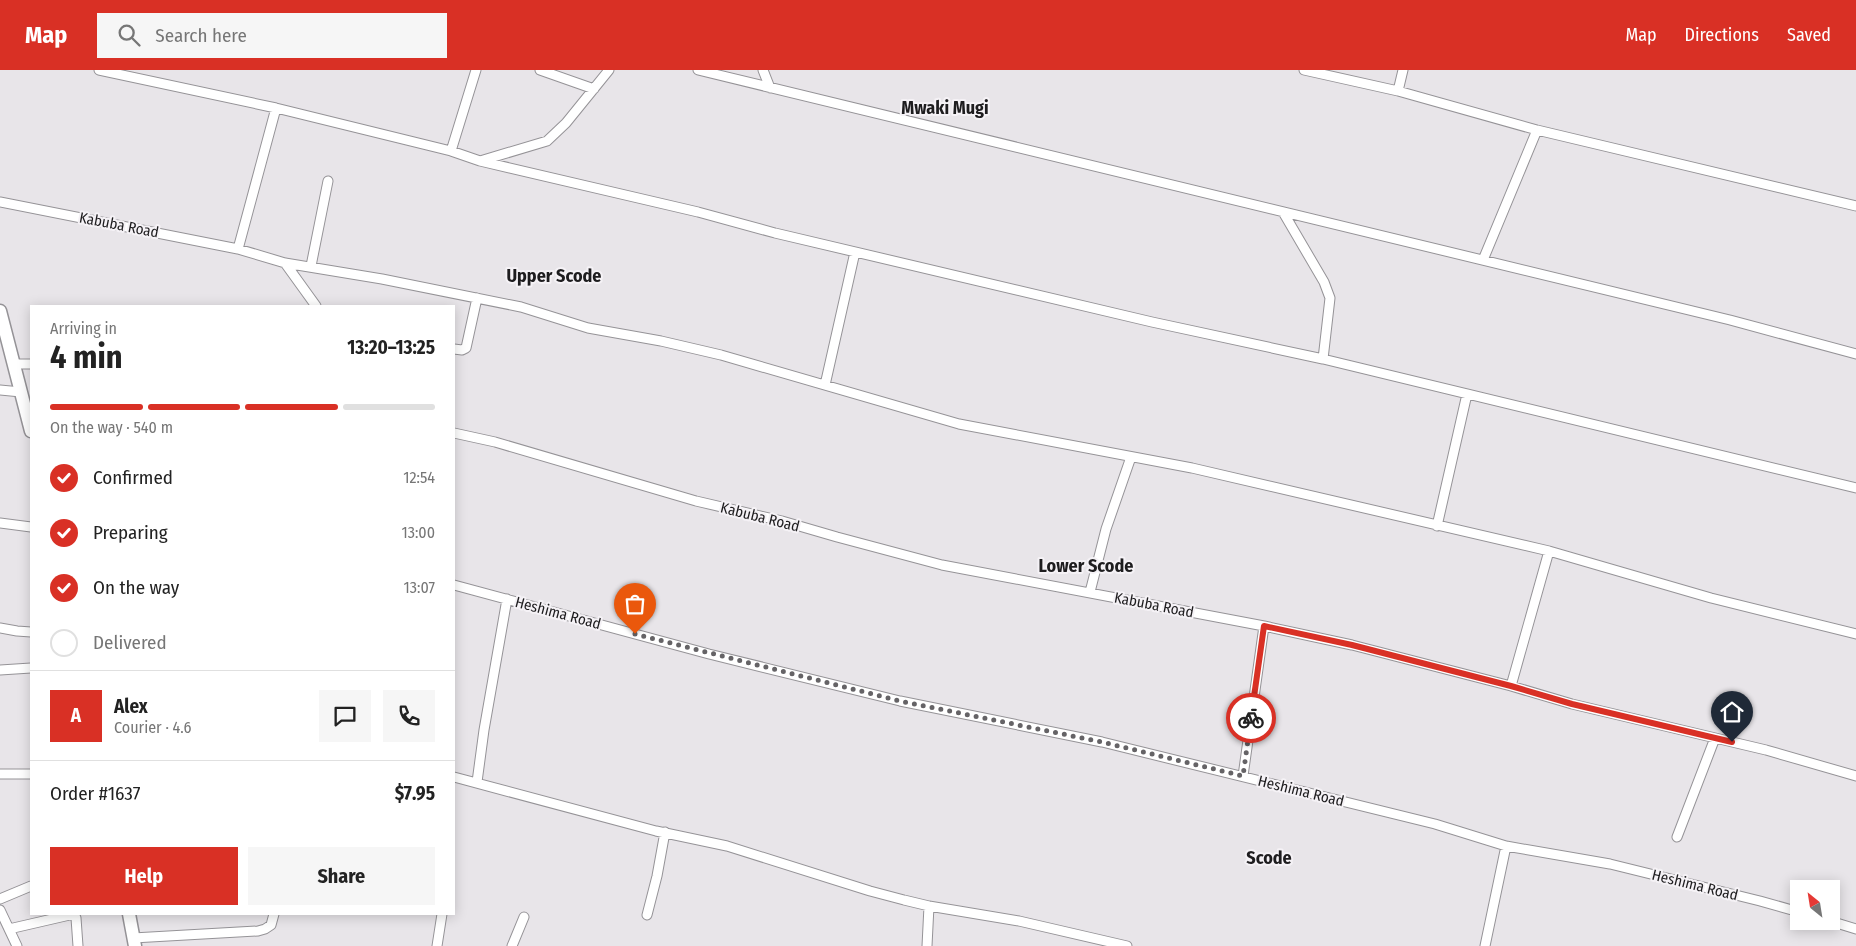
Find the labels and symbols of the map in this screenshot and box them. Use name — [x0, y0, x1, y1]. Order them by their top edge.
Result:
district label: Mwaki Mugi — [901, 97, 989, 119]
street label: Kabuba Road — [78, 208, 160, 242]
district label: Upper Scode — [507, 265, 601, 287]
street label: Kabuba Road — [719, 498, 801, 536]
district label: Lower Scode — [1039, 555, 1133, 577]
pin — [614, 583, 656, 634]
street label: Kabuba Road — [1113, 588, 1195, 622]
street label: Heshima Road — [513, 593, 603, 633]
pin — [1711, 691, 1753, 742]
courier — [1226, 693, 1276, 743]
street label: Heshima Road — [1256, 772, 1346, 810]
district label: Scode — [1246, 847, 1292, 869]
street label: Heshima Road — [1650, 866, 1740, 904]
north arrow — [1790, 880, 1840, 930]

